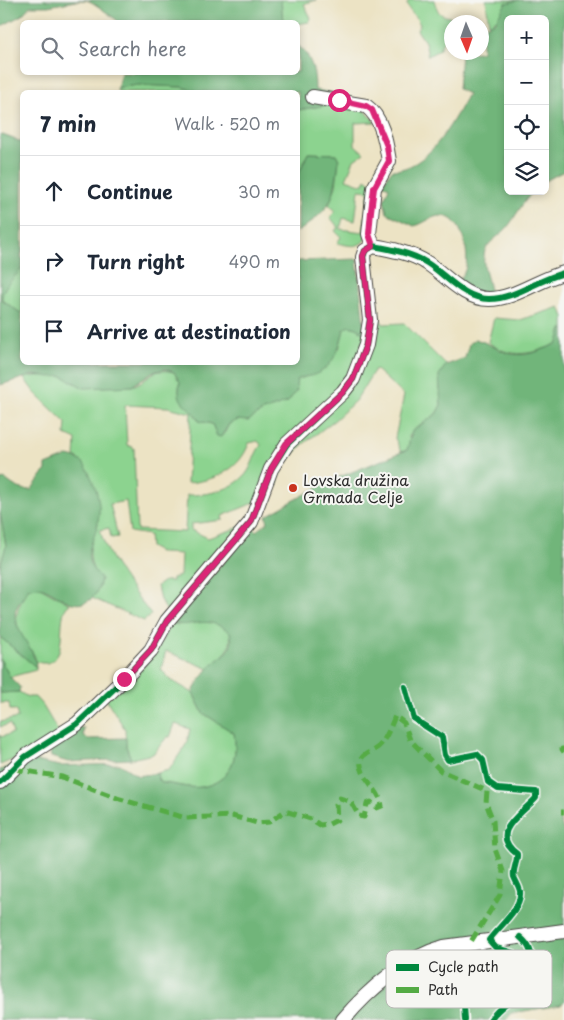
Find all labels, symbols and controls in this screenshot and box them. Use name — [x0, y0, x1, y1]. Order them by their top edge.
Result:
north arrow — [444, 15, 489, 60]
map controls — [504, 15, 549, 195]
button: + — [504, 15, 549, 60]
search box — [20, 20, 300, 75]
icon: search — [38, 34, 66, 62]
text: Search here — [78, 34, 187, 62]
button: − — [504, 60, 549, 105]
route start — [328, 89, 351, 112]
button: locate — [504, 105, 549, 150]
text: 7 min — [40, 107, 96, 139]
text: Walk · 520 m — [174, 111, 280, 135]
button: layers — [504, 150, 549, 195]
icon: ahead — [40, 177, 68, 205]
text: Continue — [87, 177, 173, 205]
text: 30 m — [238, 179, 280, 203]
icon: right — [40, 247, 68, 275]
text: Turn right — [87, 247, 185, 275]
text: 490 m — [229, 249, 280, 273]
icon: arrive — [40, 317, 68, 345]
text: Arrive at destination — [87, 317, 291, 345]
place label: Lovska družina Grmada Celje — [303, 468, 409, 508]
marker: Lovska družina Grmada Celje — [287, 482, 299, 494]
route end — [113, 668, 136, 691]
legend — [386, 950, 552, 1008]
text: Cycle path — [428, 956, 499, 977]
text: Path — [428, 979, 458, 1000]

